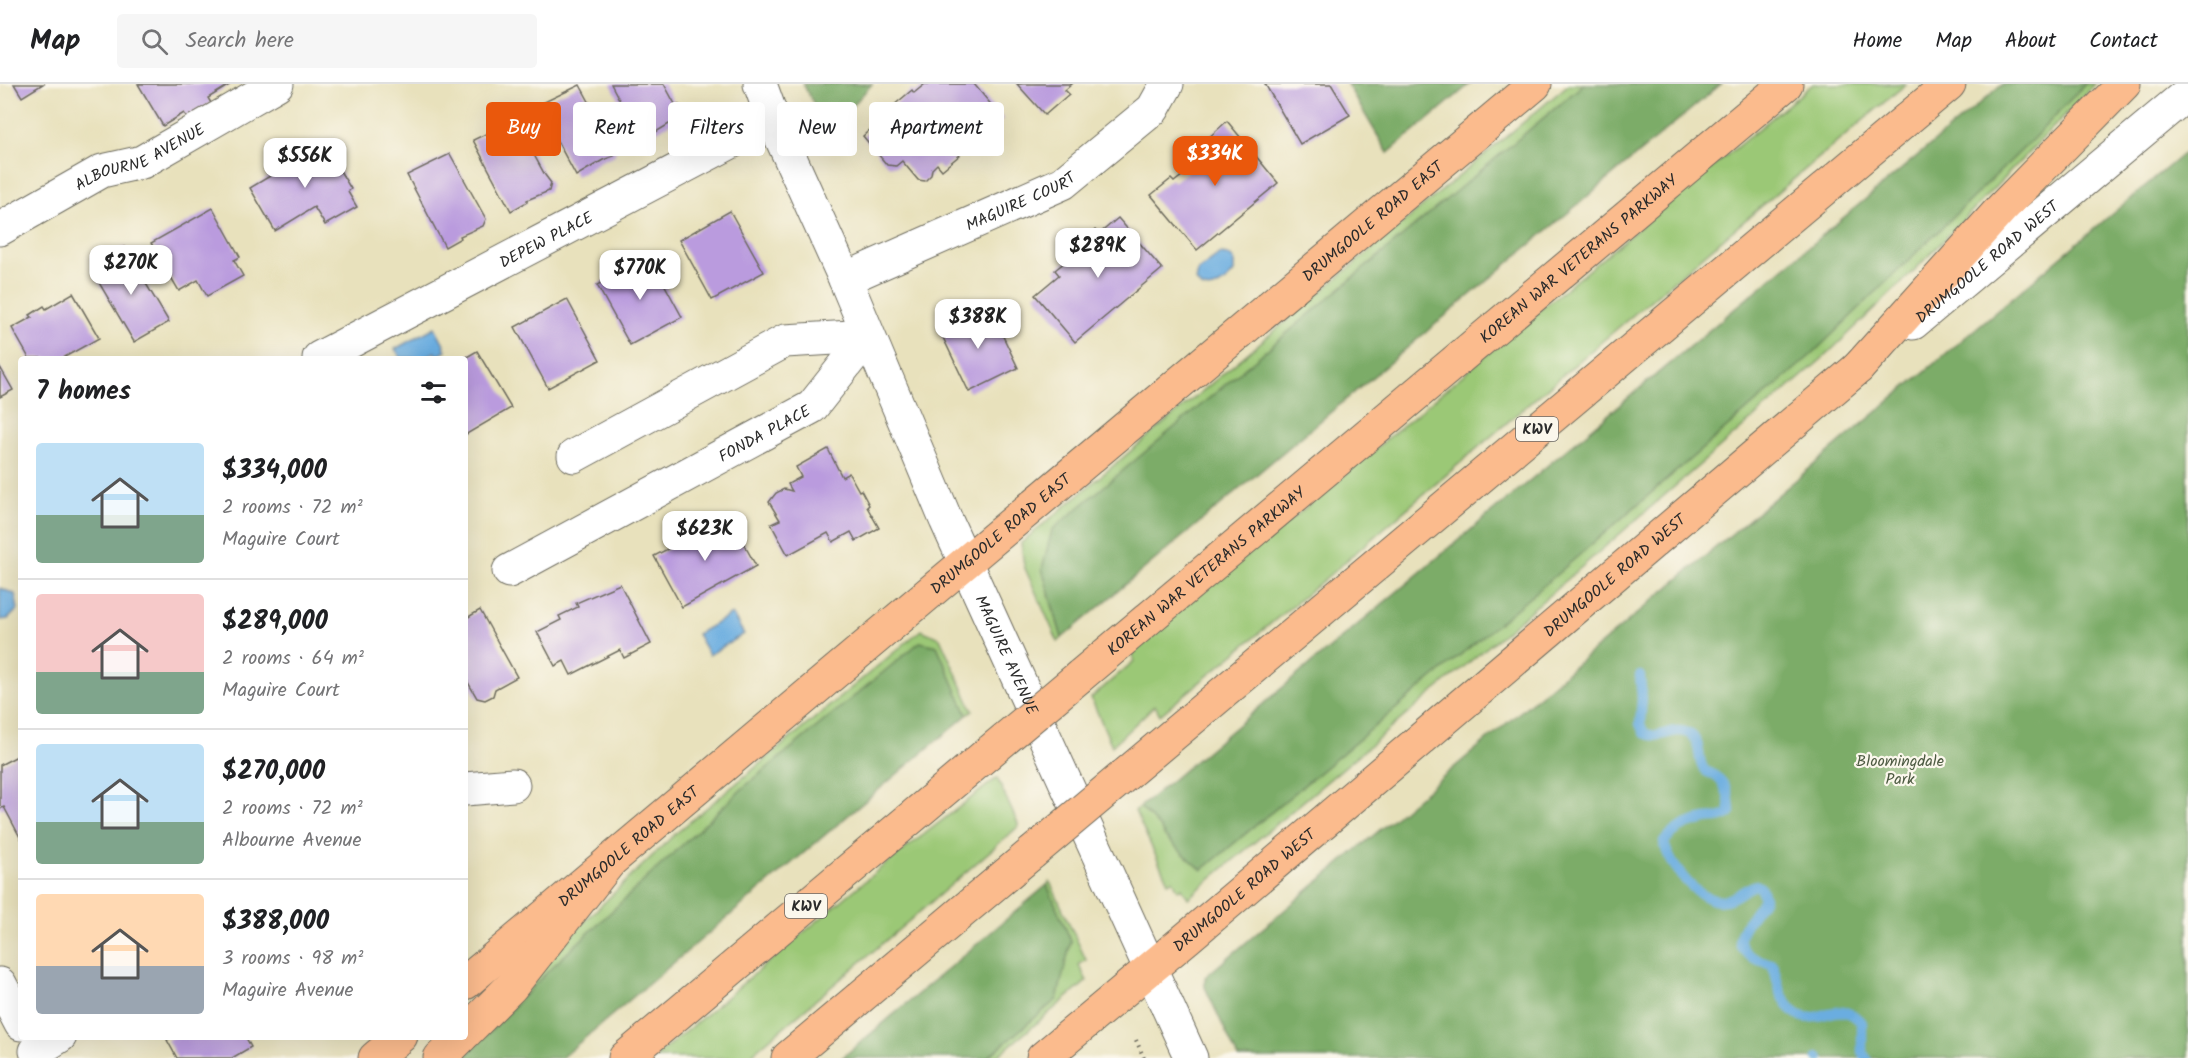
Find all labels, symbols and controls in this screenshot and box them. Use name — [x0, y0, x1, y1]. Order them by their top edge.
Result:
search box — [117, 14, 537, 68]
text: Map — [30, 19, 81, 64]
text: Search here — [186, 24, 294, 59]
icon: search — [138, 25, 171, 58]
text: Home — [1853, 25, 1902, 58]
text: Map — [1935, 25, 1972, 58]
text: About — [2005, 25, 2056, 58]
text: Contact — [2089, 25, 2158, 58]
chip: Buy — [486, 102, 561, 156]
chip: Rent — [573, 102, 656, 156]
chip: Filters — [668, 102, 765, 156]
chip: New — [777, 102, 857, 156]
chip: Apartment — [869, 102, 1004, 156]
street label: ALBOURNE AVENUE — [70, 117, 211, 198]
pin: $334K — [1173, 136, 1257, 187]
pin: $556K — [263, 138, 347, 189]
text: $334K — [1187, 139, 1243, 171]
text: $556K — [278, 141, 332, 173]
street label: DRUMGOOLE ROAD EAST — [1297, 154, 1450, 289]
street label: MAGUIRE COURT — [962, 165, 1083, 238]
street label: KOREAN WAR VETERANS PARKWAY — [1474, 168, 1684, 350]
street label: DRUMGOOLE ROAD WEST — [1910, 194, 2066, 330]
street label: DEPEW PLACE — [495, 205, 598, 275]
pin: $289K — [1056, 228, 1140, 279]
text: $289K — [1069, 231, 1127, 263]
pin: $270K — [89, 245, 173, 296]
text: $270K — [103, 248, 159, 280]
pin: $770K — [598, 250, 682, 301]
text: $770K — [613, 253, 667, 285]
pin: $388K — [936, 299, 1020, 350]
text: $388K — [949, 302, 1007, 334]
text: 7 homes — [36, 371, 131, 413]
icon: filters — [417, 376, 450, 409]
street label: FONDA PLACE — [714, 399, 816, 469]
road number: KWV — [1516, 417, 1558, 441]
text: $334,000 — [222, 450, 327, 492]
icon: home — [84, 467, 156, 539]
street label: DRUMGOOLE ROAD EAST — [925, 467, 1078, 601]
street label: KOREAN WAR VETERANS PARKWAY — [1102, 481, 1312, 662]
text: 2 rooms · 72 m² — [222, 492, 363, 524]
street label: DRUMGOOLE ROAD WEST — [1538, 507, 1693, 644]
pin: $623K — [663, 511, 747, 562]
text: $623K — [676, 514, 734, 546]
text: Maguire Court — [222, 524, 340, 556]
street label: MAGUIRE AVENUE — [968, 591, 1044, 720]
text: $289,000 — [222, 601, 328, 643]
icon: home — [84, 618, 156, 690]
text: 2 rooms · 64 m² — [222, 643, 364, 675]
text: Maguire Court — [222, 675, 340, 707]
park label: Bloomingdale Park — [1856, 749, 1944, 792]
text: $270,000 — [222, 751, 325, 793]
icon: home — [84, 768, 156, 840]
street label: DRUMGOOLE ROAD EAST — [553, 779, 706, 914]
text: 2 rooms · 72 m² — [222, 793, 363, 825]
street label: DRUMGOOLE ROAD WEST — [1168, 822, 1323, 959]
text: Albourne Avenue — [222, 825, 361, 857]
road number: KWV — [785, 894, 827, 918]
text: $388,000 — [222, 901, 329, 943]
icon: home — [84, 918, 156, 990]
text: 3 rooms · 98 m² — [222, 943, 363, 975]
text: Maguire Avenue — [222, 975, 354, 1007]

